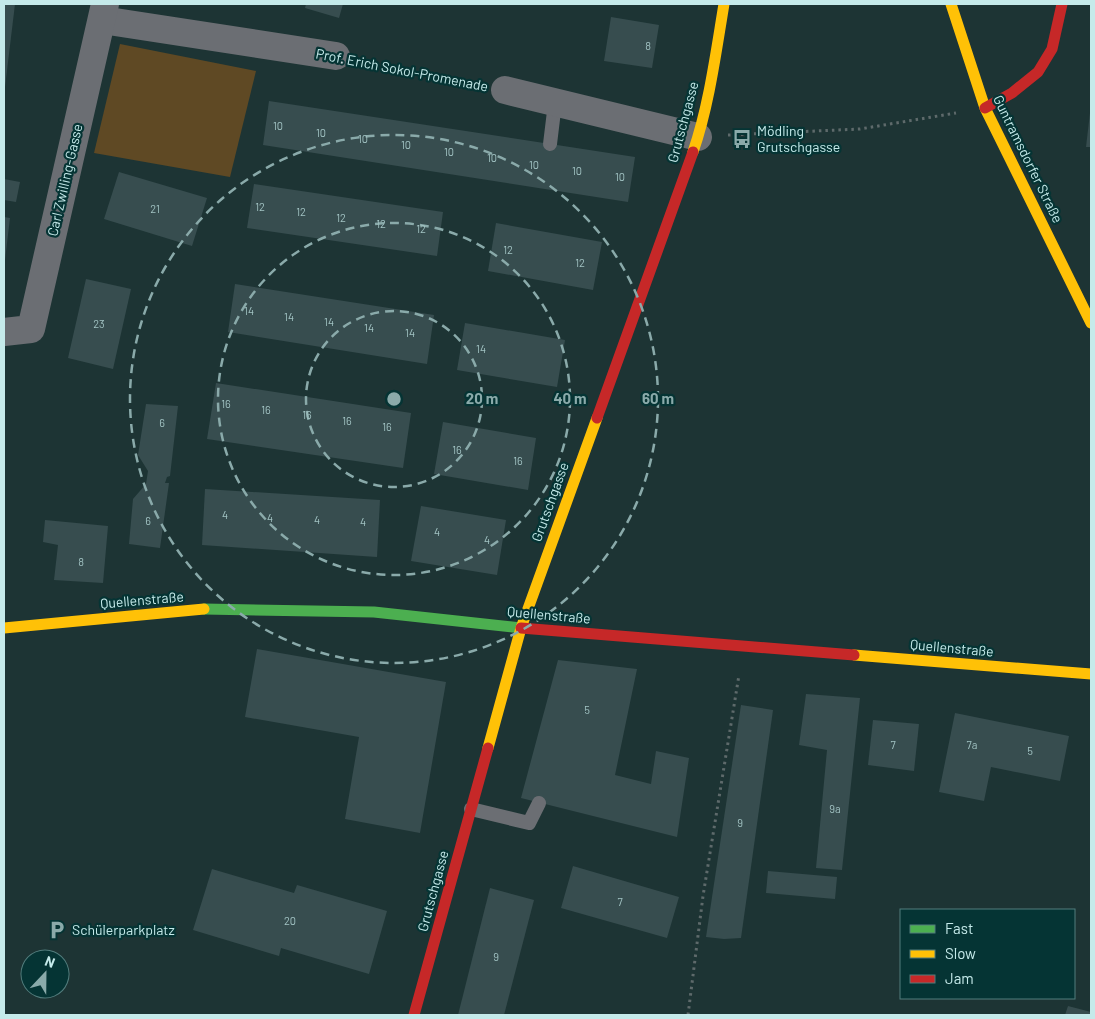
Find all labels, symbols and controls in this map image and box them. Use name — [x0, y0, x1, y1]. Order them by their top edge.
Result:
house number: 8 — [645, 39, 651, 52]
street label: Prof. Erich Sokol-Promenade — [314, 44, 490, 95]
street label: Grutschgasse — [664, 79, 701, 164]
street label: Guntramsdorfer Straße — [990, 92, 1067, 226]
house number: 10 — [273, 119, 283, 132]
street label: Carl Zwilling-Gasse — [43, 122, 86, 238]
place label: Mödling Grutschgasse — [757, 122, 840, 155]
house number: 10 — [316, 126, 326, 139]
bus stop icon: Mödling Grutschgasse — [731, 128, 753, 150]
house number: 10 — [358, 132, 368, 145]
house number: 10 — [401, 138, 411, 151]
house number: 10 — [444, 145, 454, 158]
house number: 10 — [487, 151, 497, 164]
house number: 10 — [529, 158, 539, 171]
house number: 10 — [572, 164, 582, 177]
house number: 10 — [615, 170, 625, 183]
house number: 12 — [255, 200, 265, 213]
house number: 21 — [150, 202, 160, 215]
house number: 12 — [296, 205, 306, 218]
house number: 12 — [336, 211, 346, 224]
house number: 12 — [376, 217, 386, 230]
house number: 12 — [416, 222, 426, 235]
house number: 12 — [503, 243, 513, 256]
house number: 12 — [575, 256, 585, 269]
house number: 14 — [244, 304, 254, 317]
house number: 14 — [284, 310, 294, 323]
house number: 14 — [324, 315, 334, 328]
house number: 23 — [93, 317, 105, 330]
house number: 14 — [364, 321, 374, 334]
house number: 14 — [405, 326, 415, 339]
house number: 14 — [476, 342, 486, 355]
text: 20 m — [466, 389, 498, 407]
text: 40 m — [553, 389, 587, 407]
text: 60 m — [642, 389, 674, 407]
centre of rings — [385, 390, 403, 408]
house number: 16 — [221, 397, 231, 410]
house number: 16 — [261, 403, 271, 416]
house number: 16 — [302, 408, 312, 421]
house number: 16 — [342, 414, 352, 427]
house number: 6 — [159, 416, 165, 429]
house number: 16 — [382, 420, 392, 433]
house number: 16 — [452, 443, 462, 456]
house number: 16 — [513, 454, 523, 467]
street label: Grutschgasse — [527, 460, 572, 544]
house number: 4 — [222, 508, 228, 521]
house number: 4 — [267, 511, 273, 524]
house number: 4 — [314, 513, 320, 526]
house number: 6 — [145, 514, 151, 527]
house number: 4 — [360, 515, 366, 528]
house number: 4 — [434, 525, 440, 538]
house number: 4 — [484, 533, 490, 546]
house number: 8 — [78, 555, 84, 568]
street label: Quellenstraße — [99, 587, 184, 612]
street label: Quellenstraße — [507, 602, 592, 627]
street label: Quellenstraße — [910, 635, 995, 660]
house number: 5 — [584, 703, 590, 716]
house number: 7 — [890, 738, 896, 751]
house number: 7a — [967, 738, 977, 751]
house number: 5 — [1027, 744, 1033, 757]
house number: 9a — [829, 802, 841, 815]
house number: 9 — [737, 816, 743, 829]
street label: Grutschgasse — [414, 848, 451, 933]
house number: 7 — [617, 895, 623, 908]
legend — [900, 909, 1075, 999]
house number: 20 — [284, 914, 296, 927]
parking icon: Schülerparkplatz — [46, 919, 68, 941]
text: Fast — [945, 919, 973, 937]
place label: Schülerparkplatz — [72, 921, 175, 938]
text: Slow — [945, 944, 976, 962]
north arrow — [20, 949, 70, 999]
house number: 9 — [493, 950, 499, 963]
text: N — [43, 952, 58, 971]
text: Jam — [945, 969, 974, 987]

